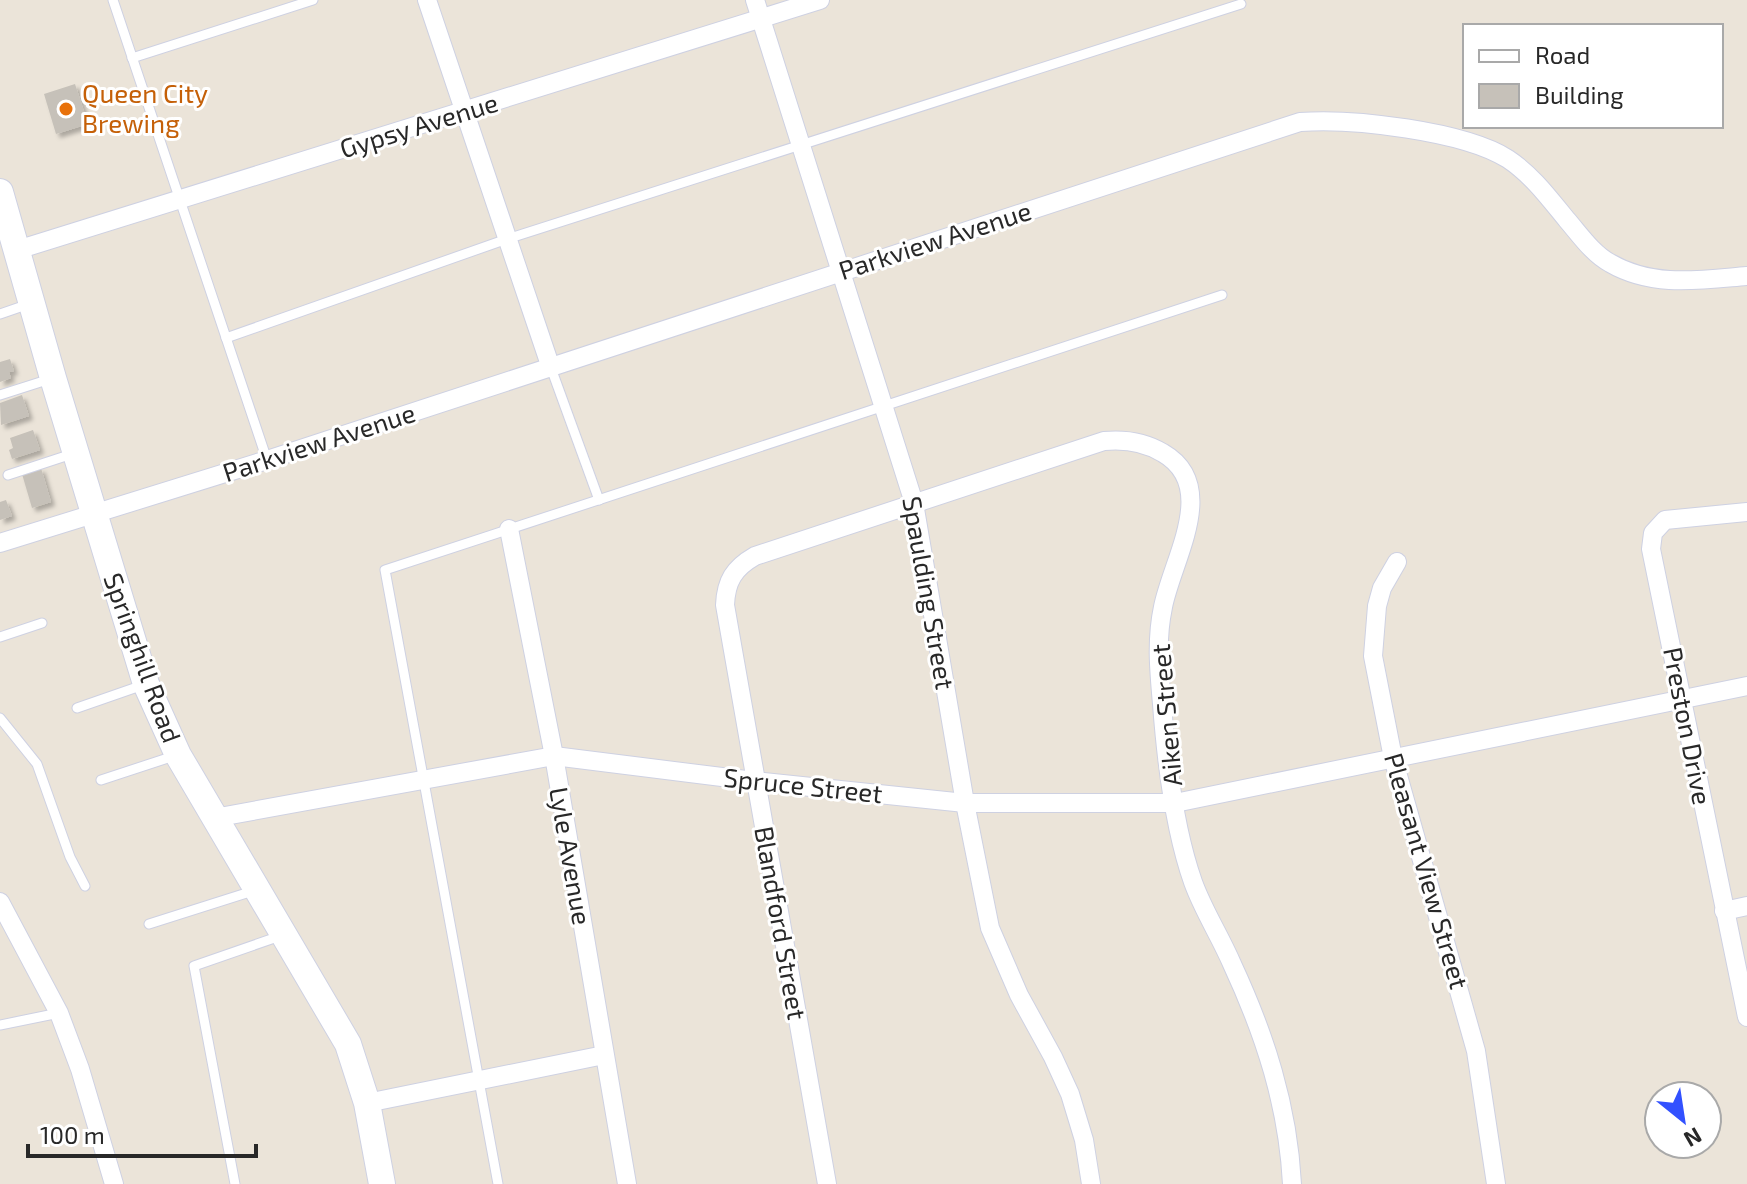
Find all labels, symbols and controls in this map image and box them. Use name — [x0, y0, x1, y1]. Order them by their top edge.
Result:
legend — [1463, 24, 1723, 128]
text: Road — [1535, 40, 1590, 69]
place label: Queen City Brewing — [82, 77, 208, 138]
text: Building — [1535, 80, 1624, 109]
street label: Gypsy Avenue — [336, 86, 501, 163]
marker: Queen City Brewing — [57, 100, 75, 118]
street label: Parkview Avenue — [834, 194, 1035, 285]
street label: Parkview Avenue — [218, 396, 419, 487]
street label: Spaulding Street — [897, 494, 962, 692]
street label: Springhill Road — [98, 568, 188, 747]
street label: Aiken Street — [1144, 643, 1187, 788]
street label: Preston Drive — [1658, 644, 1719, 807]
street label: Pleasant View Street — [1379, 749, 1476, 992]
street label: Spruce Street — [722, 761, 884, 808]
street label: Lyle Avenue — [544, 784, 599, 927]
street label: Blandford Street — [749, 824, 814, 1022]
north arrow — [1643, 1080, 1723, 1160]
scale bar — [28, 1108, 256, 1158]
text: 100 m — [40, 1120, 105, 1149]
text: N — [1680, 1123, 1707, 1153]

